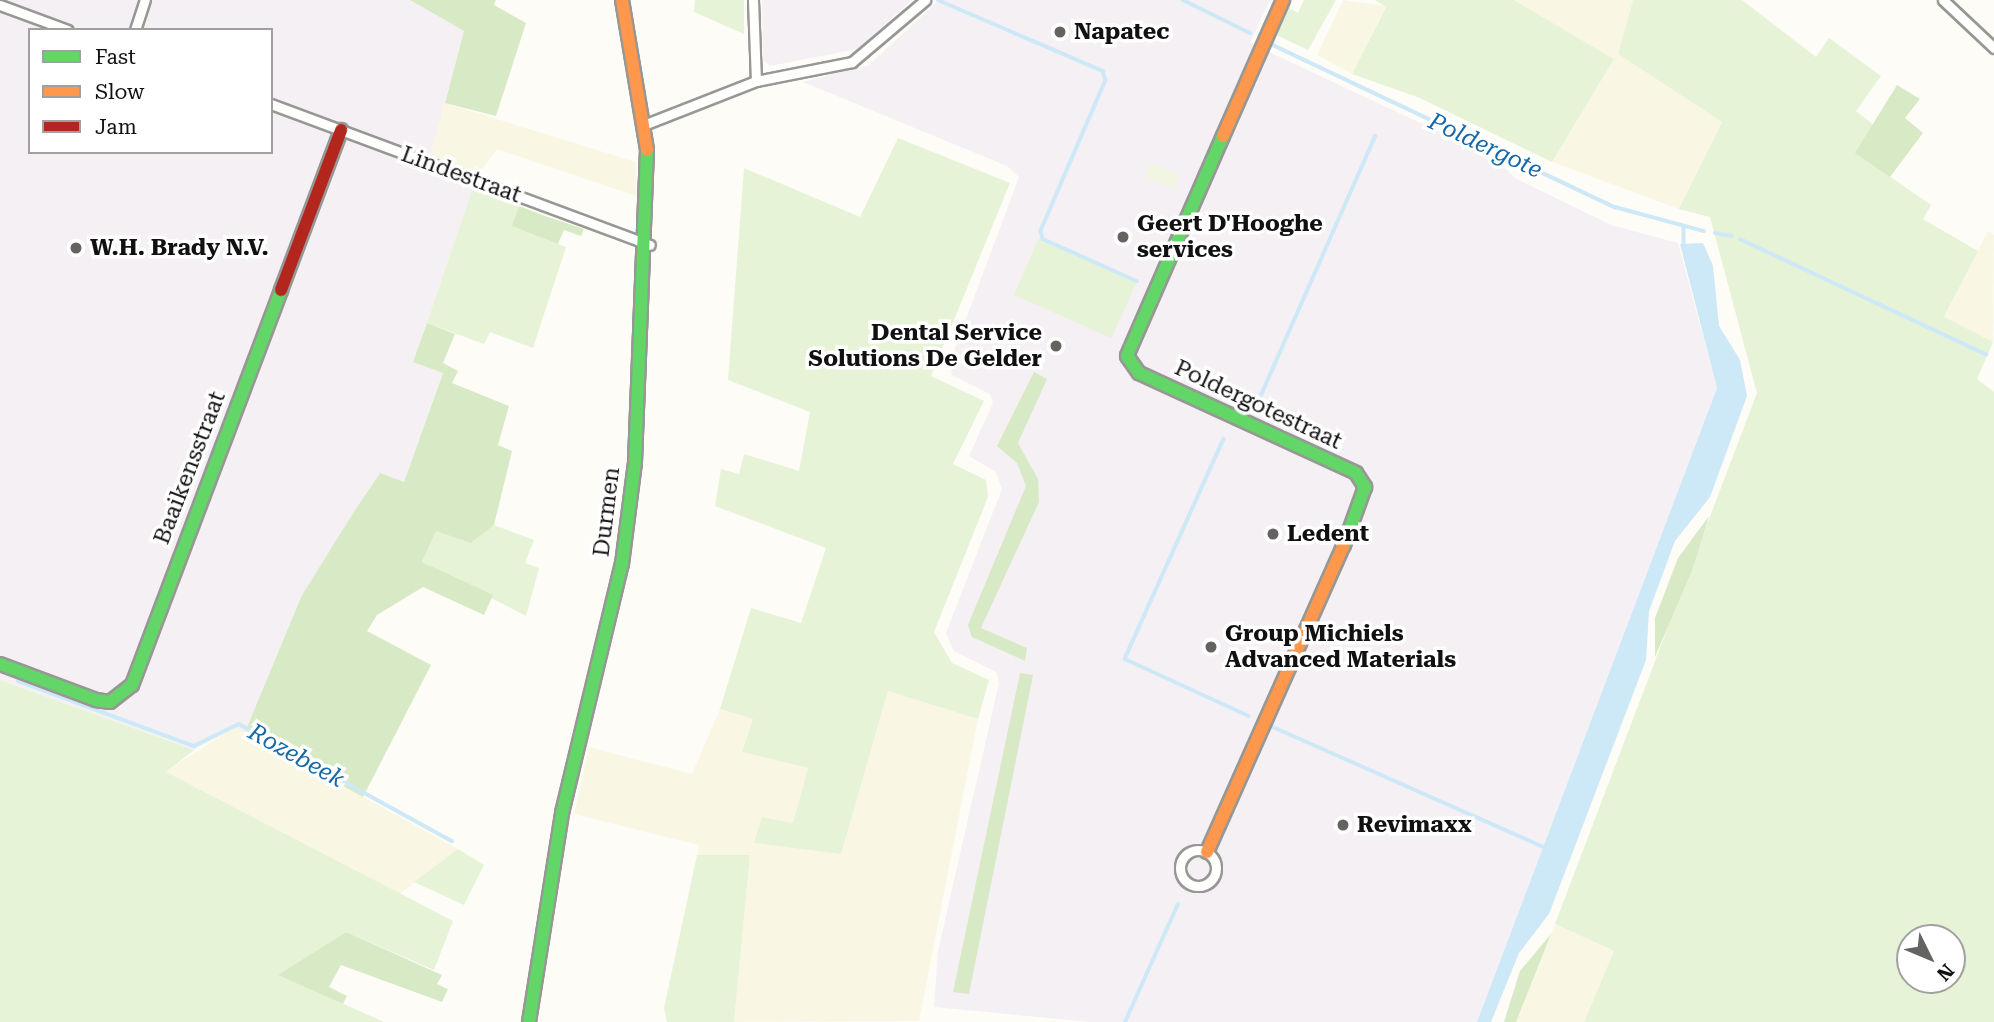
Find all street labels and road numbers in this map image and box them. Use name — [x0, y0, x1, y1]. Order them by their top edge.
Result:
street label: Lindestraat — [397, 141, 525, 209]
street label: Poldergotestraat — [1170, 354, 1346, 456]
street label: Baaikensstraat — [148, 388, 232, 548]
street label: Durmen — [588, 466, 626, 558]

